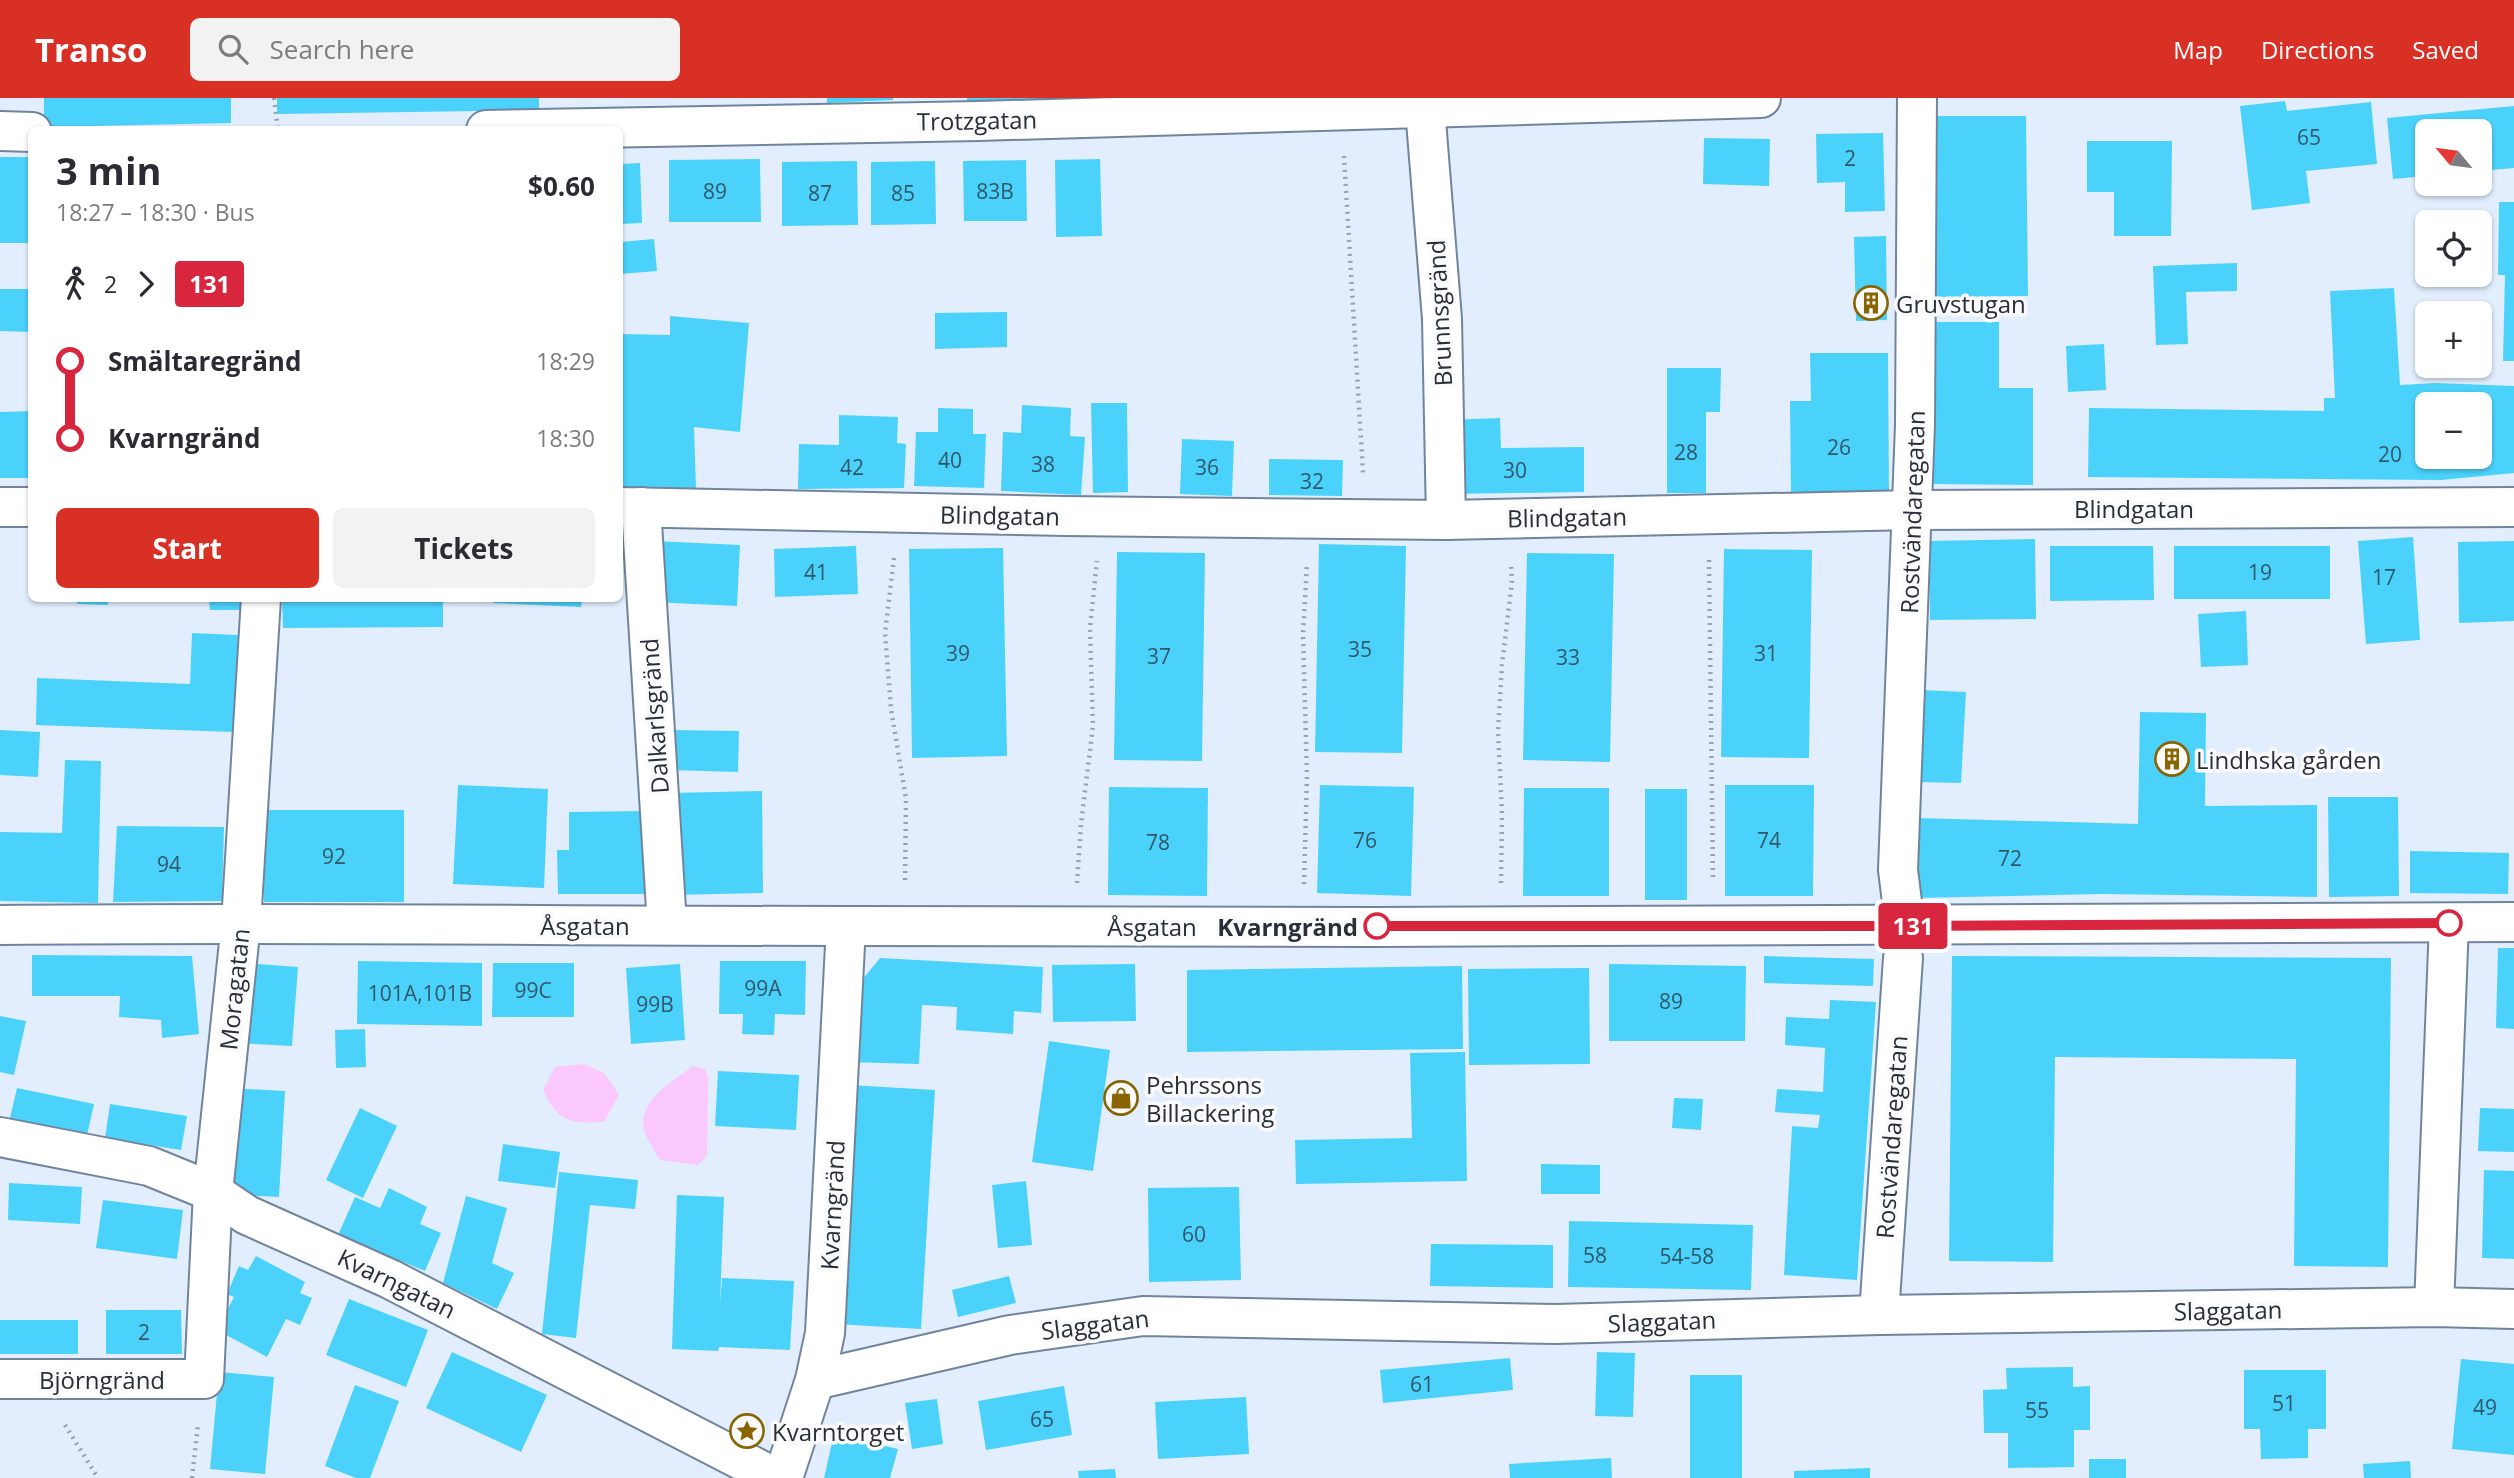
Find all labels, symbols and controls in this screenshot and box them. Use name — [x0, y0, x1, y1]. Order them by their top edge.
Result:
search box — [190, 18, 680, 81]
text: Transo — [35, 27, 148, 72]
icon: search — [214, 30, 252, 68]
text: Search here — [270, 31, 414, 67]
text: Map — [2173, 33, 2223, 66]
text: Directions — [2261, 33, 2374, 66]
text: Saved — [2412, 33, 2479, 66]
street label: Trotzgatan — [917, 102, 1037, 138]
north arrow — [2415, 119, 2492, 196]
map controls — [2415, 119, 2492, 469]
house number: 65 — [2297, 123, 2321, 151]
text: 3 min — [56, 144, 161, 196]
house number: 2 — [1844, 144, 1856, 172]
text: $0.60 — [528, 168, 595, 204]
house number: 89 — [703, 177, 727, 205]
house number: 83B — [976, 177, 1014, 205]
house number: 87 — [808, 179, 832, 207]
house number: 85 — [891, 179, 915, 207]
text: 18:27 – 18:30 · Bus — [56, 196, 255, 228]
button: locate — [2415, 210, 2492, 287]
street label: Brunnsgränd — [1419, 239, 1459, 387]
icon: walk — [56, 265, 94, 303]
icon: forward — [127, 265, 165, 303]
text: 131 — [189, 267, 230, 300]
text: 2 — [104, 268, 117, 300]
building icon: Gruvstugan — [1852, 284, 1890, 322]
place label: Gruvstugan — [1896, 287, 2026, 320]
button: + — [2415, 301, 2492, 378]
text: Smältaregränd — [108, 343, 301, 379]
text: 18:29 — [536, 345, 595, 377]
button: − — [2415, 392, 2492, 469]
street label: Rostvändaregatan — [1892, 410, 1932, 614]
text: Kvarngränd — [108, 420, 260, 456]
text: 18:30 — [536, 422, 595, 454]
house number: 26 — [1827, 433, 1851, 461]
house number: 28 — [1674, 438, 1698, 466]
house number: 20 — [2378, 440, 2402, 468]
house number: 40 — [938, 446, 962, 474]
house number: 38 — [1031, 450, 1055, 478]
house number: 42 — [840, 453, 864, 481]
house number: 36 — [1195, 453, 1219, 481]
house number: 30 — [1503, 456, 1527, 484]
house number: 32 — [1300, 467, 1324, 495]
street label: Blindgatan — [2074, 492, 2194, 525]
street label: Blindgatan — [940, 497, 1060, 533]
street label: Blindgatan — [1507, 499, 1627, 535]
button: Start — [56, 508, 319, 588]
button: Tickets — [333, 508, 595, 588]
house number: 41 — [804, 558, 828, 586]
house number: 19 — [2248, 558, 2272, 586]
house number: 17 — [2372, 563, 2396, 591]
house number: 35 — [1348, 635, 1372, 663]
street label: Dalkarlsgränd — [632, 637, 676, 795]
house number: 39 — [946, 639, 970, 667]
house number: 31 — [1754, 639, 1778, 667]
house number: 37 — [1147, 642, 1171, 670]
house number: 33 — [1556, 643, 1580, 671]
building icon: Lindhska gården — [2153, 740, 2191, 778]
place label: Lindhska gården — [2196, 743, 2381, 776]
house number: 76 — [1353, 826, 1377, 854]
house number: 74 — [1757, 826, 1781, 854]
house number: 78 — [1146, 828, 1170, 856]
house number: 92 — [322, 842, 346, 870]
house number: 72 — [1998, 844, 2022, 872]
house number: 94 — [157, 850, 181, 878]
line badge: 131 — [1873, 903, 1953, 949]
street label: Åsgatan — [540, 909, 630, 942]
text: 131 — [1892, 909, 1934, 942]
street label: Åsgatan — [1107, 910, 1197, 943]
place label: Kvarngränd — [1217, 910, 1358, 943]
unlabelled marker — [2436, 910, 2462, 936]
marker: Kvarngränd — [1364, 913, 1390, 939]
street label: Moragatan — [211, 927, 257, 1051]
house number: 99A — [744, 974, 782, 1002]
house number: 99C — [514, 976, 552, 1004]
house number: 101A,101B — [368, 979, 472, 1007]
house number: 89 — [1659, 987, 1683, 1015]
house number: 99B — [636, 990, 674, 1018]
street label: Rostvändaregatan — [1867, 1034, 1915, 1240]
place label: Pehrssons Billackering — [1146, 1068, 1274, 1129]
shop icon: Pehrssons Billackering — [1102, 1079, 1140, 1117]
street label: Kvarngränd — [812, 1139, 852, 1271]
house number: 60 — [1182, 1220, 1206, 1248]
street label: Kvarngatan — [332, 1240, 462, 1326]
house number: 58 — [1583, 1241, 1607, 1269]
house number: 54-58 — [1660, 1242, 1714, 1270]
street label: Slaggatan — [2173, 1293, 2283, 1327]
street label: Slaggatan — [1039, 1301, 1151, 1347]
street label: Slaggatan — [1607, 1303, 1717, 1339]
house number: 2 — [138, 1318, 150, 1346]
street label: Björngränd — [39, 1363, 165, 1396]
house number: 61 — [1410, 1370, 1434, 1398]
house number: 51 — [2272, 1389, 2296, 1417]
house number: 49 — [2473, 1393, 2497, 1421]
house number: 55 — [2025, 1396, 2049, 1424]
house number: 65 — [1030, 1405, 1054, 1433]
place icon: Kvarntorget — [728, 1412, 766, 1450]
place label: Kvarntorget — [772, 1415, 904, 1448]

